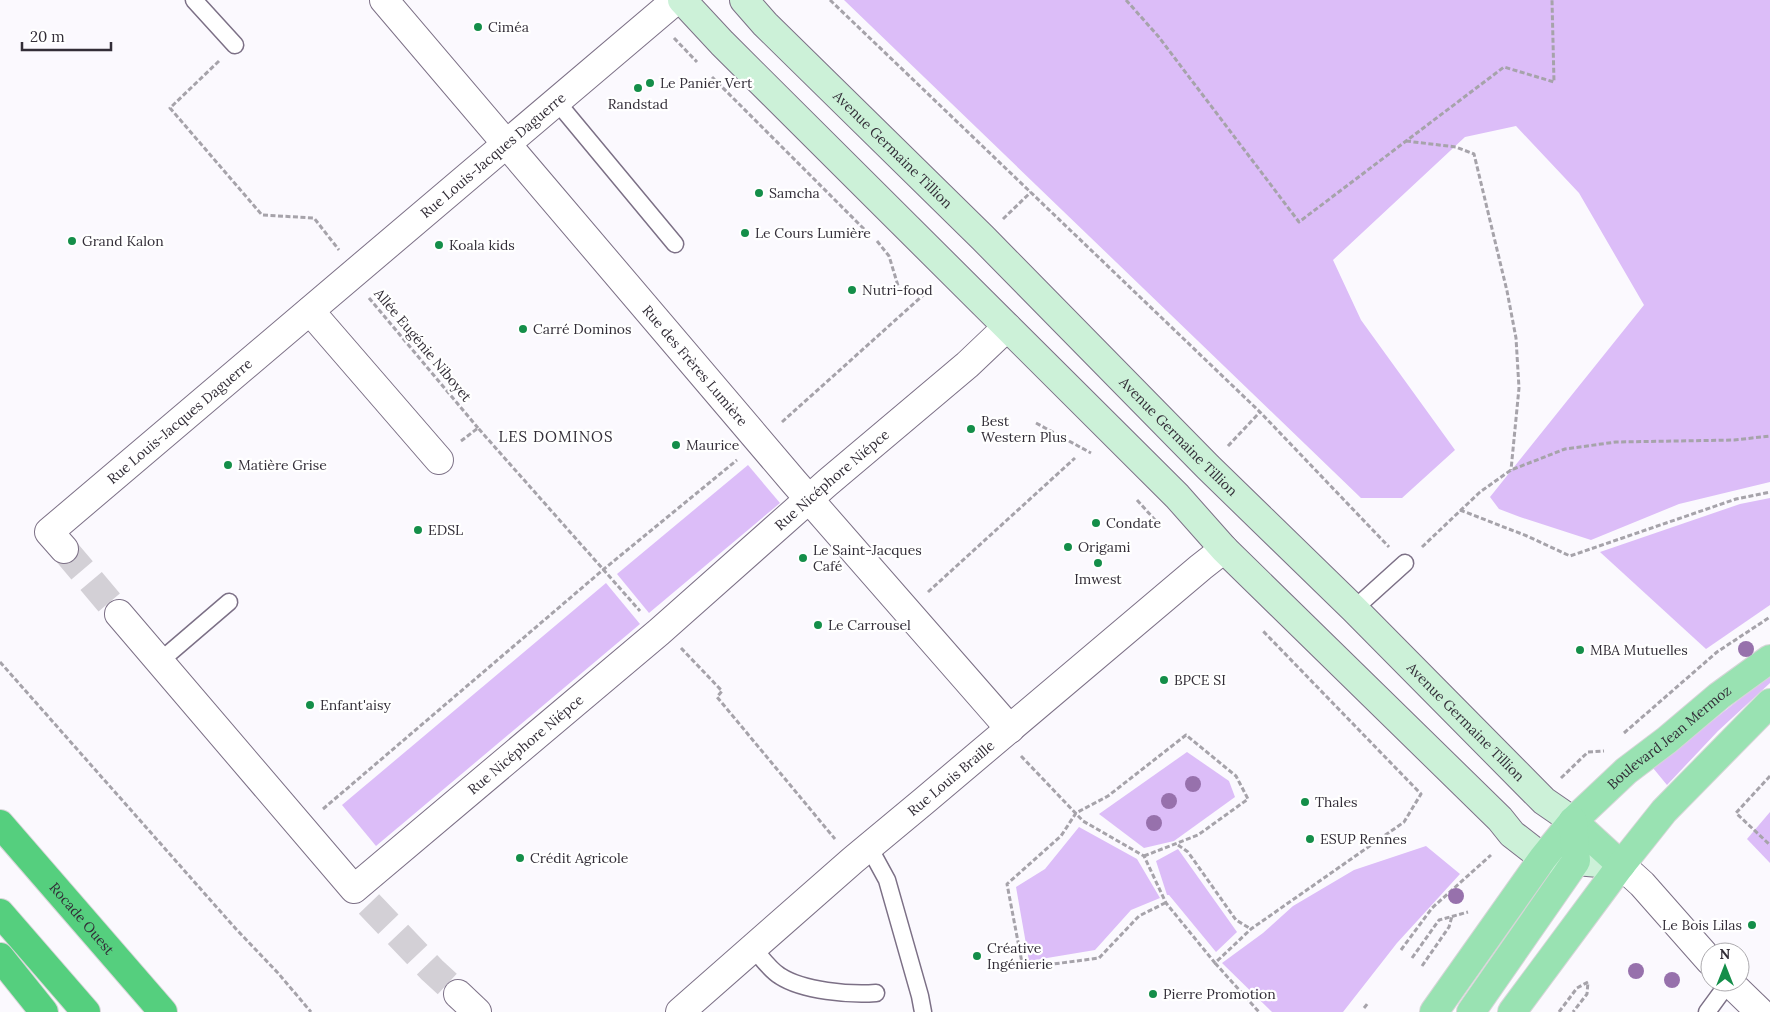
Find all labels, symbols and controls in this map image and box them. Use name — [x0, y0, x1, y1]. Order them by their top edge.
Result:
place label: Ciméa — [488, 18, 529, 36]
scale bar — [22, 20, 111, 52]
marker: Ciméa — [472, 21, 484, 33]
text: 20 m — [30, 27, 65, 46]
place label: Le Panier Vert — [660, 74, 753, 92]
marker: Le Panier Vert — [644, 77, 656, 89]
marker: Randstad — [632, 82, 644, 94]
street label: Avenue Germaine Tillion — [829, 86, 957, 212]
street label: Rue Louis-Jacques Daguerre — [417, 88, 570, 222]
place label: Randstad — [608, 95, 668, 113]
place label: Samcha — [769, 184, 820, 202]
marker: Samcha — [753, 187, 765, 199]
place label: Le Cours Lumière — [755, 224, 871, 242]
marker: Le Cours Lumière — [739, 227, 751, 239]
place label: Grand Kalon — [82, 232, 164, 250]
marker: Grand Kalon — [66, 235, 78, 247]
place label: Koala kids — [449, 236, 515, 254]
marker: Koala kids — [433, 239, 445, 251]
place label: Nutri-food — [862, 281, 933, 299]
street label: Allée Eugénie Niboyet — [370, 284, 476, 406]
marker: Nutri-food — [846, 284, 858, 296]
street label: Rue des Frères Lumière — [638, 301, 752, 430]
place label: Carré Dominos — [533, 320, 632, 338]
marker: Carré Dominos — [517, 323, 529, 335]
street label: Rue Louis-Jacques Daguerre — [103, 354, 256, 488]
street label: Avenue Germaine Tillion — [1115, 373, 1242, 500]
place label: Best Western Plus — [981, 412, 1067, 446]
marker: Best Western Plus — [965, 423, 977, 435]
street label: Rue Nicéphore Niépce — [771, 425, 893, 534]
district label: LES DOMINOS — [498, 427, 614, 446]
place label: Maurice — [686, 436, 740, 454]
marker: Maurice — [670, 439, 682, 451]
place label: Matière Grise — [238, 456, 327, 474]
marker: Matière Grise — [222, 459, 234, 471]
place label: Condate — [1106, 514, 1161, 532]
marker: Condate — [1090, 517, 1102, 529]
place label: EDSL — [428, 521, 463, 539]
marker: EDSL — [412, 524, 424, 536]
place label: Origami — [1078, 538, 1131, 556]
place label: Le Saint-Jacques Café — [813, 541, 922, 575]
marker: Origami — [1062, 541, 1074, 553]
marker: Le Saint-Jacques Café — [797, 552, 809, 564]
marker: Imwest — [1092, 557, 1104, 569]
place label: Imwest — [1074, 570, 1122, 588]
place label: Le Carrousel — [828, 616, 911, 634]
marker: Le Carrousel — [812, 619, 824, 631]
place label: MBA Mutuelles — [1590, 641, 1688, 659]
marker: MBA Mutuelles — [1574, 644, 1586, 656]
street label: Avenue Germaine Tillion — [1402, 658, 1529, 786]
place label: BPCE SI — [1174, 671, 1226, 689]
marker: BPCE SI — [1158, 674, 1170, 686]
street label: Boulevard Jean Mermoz — [1603, 681, 1735, 793]
street label: Rue Nicéphore Niépce — [464, 690, 587, 798]
place label: Enfant'aisy — [320, 696, 391, 714]
marker: Enfant'aisy — [304, 699, 316, 711]
street label: Rue Louis Braille — [904, 736, 998, 820]
place label: Thales — [1315, 793, 1357, 811]
marker: Thales — [1299, 796, 1311, 808]
place label: ESUP Rennes — [1320, 830, 1407, 848]
marker: ESUP Rennes — [1304, 833, 1316, 845]
place label: Crédit Agricole — [530, 849, 629, 867]
marker: Crédit Agricole — [514, 852, 526, 864]
street label: Rocade Ouest — [46, 878, 119, 959]
place label: Le Bois Lilas — [1662, 916, 1742, 934]
marker: Le Bois Lilas — [1746, 919, 1758, 931]
place label: Créative Ingénierie — [987, 939, 1053, 973]
north arrow — [1700, 942, 1750, 992]
text: N — [1720, 945, 1731, 963]
marker: Créative Ingénierie — [971, 950, 983, 962]
place label: Pierre Promotion — [1163, 985, 1276, 1003]
marker: Pierre Promotion — [1147, 988, 1159, 1000]

